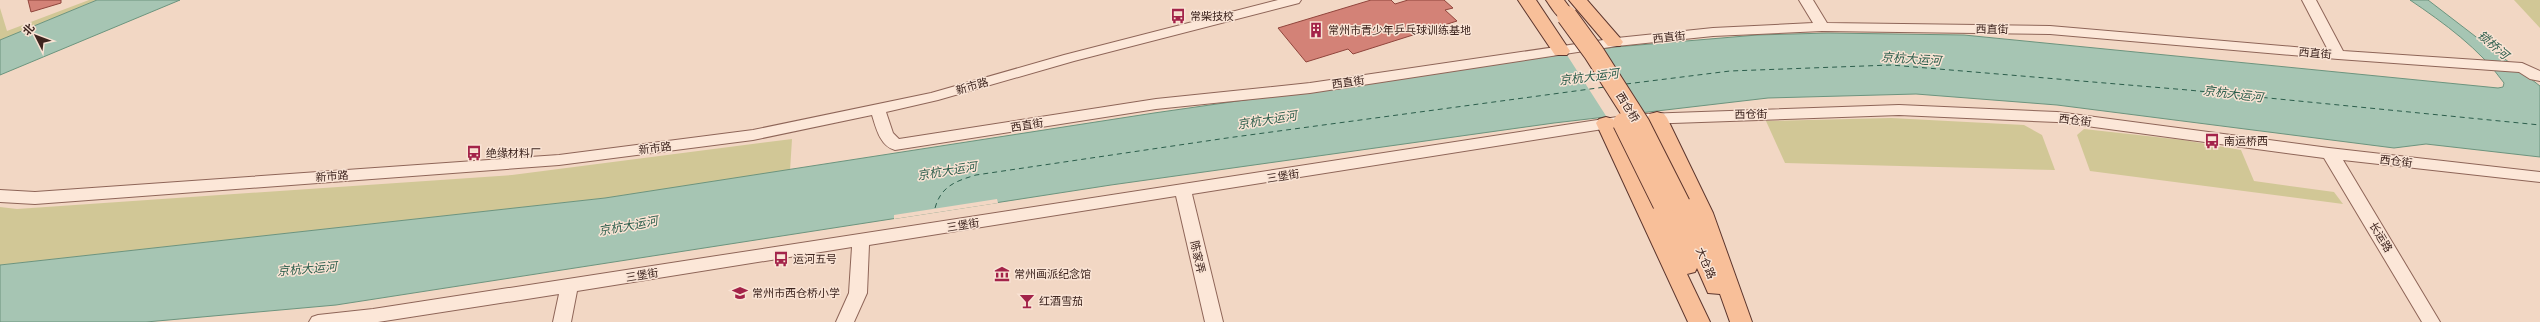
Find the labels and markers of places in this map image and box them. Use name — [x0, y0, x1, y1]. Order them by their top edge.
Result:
bus stop icon: 常柴技校 — [1169, 7, 1187, 25]
place label: 常柴技校 — [1190, 9, 1234, 23]
building icon: 常州市青少年乒乓球训练基地 — [1307, 21, 1325, 39]
place label: 常州市青少年乒乓球训练基地 — [1328, 23, 1471, 37]
bus stop icon: 南运桥西 — [2203, 132, 2221, 150]
place label: 南运桥西 — [2224, 134, 2268, 148]
bus stop icon: 绝缘材料厂 — [465, 144, 483, 162]
place label: 绝缘材料厂 — [486, 146, 541, 160]
bus stop icon: 运河五号 — [772, 250, 790, 268]
place label: 运河五号 — [793, 252, 837, 266]
museum icon: 常州画派纪念馆 — [993, 265, 1011, 283]
place label: 常州画派纪念馆 — [1014, 267, 1091, 281]
school or university icon: 常州市西仓桥小学 — [731, 284, 749, 302]
place label: 常州市西仓桥小学 — [752, 286, 840, 300]
bar icon: 红酒雪茄 — [1018, 292, 1036, 310]
place label: 红酒雪茄 — [1039, 294, 1083, 308]

